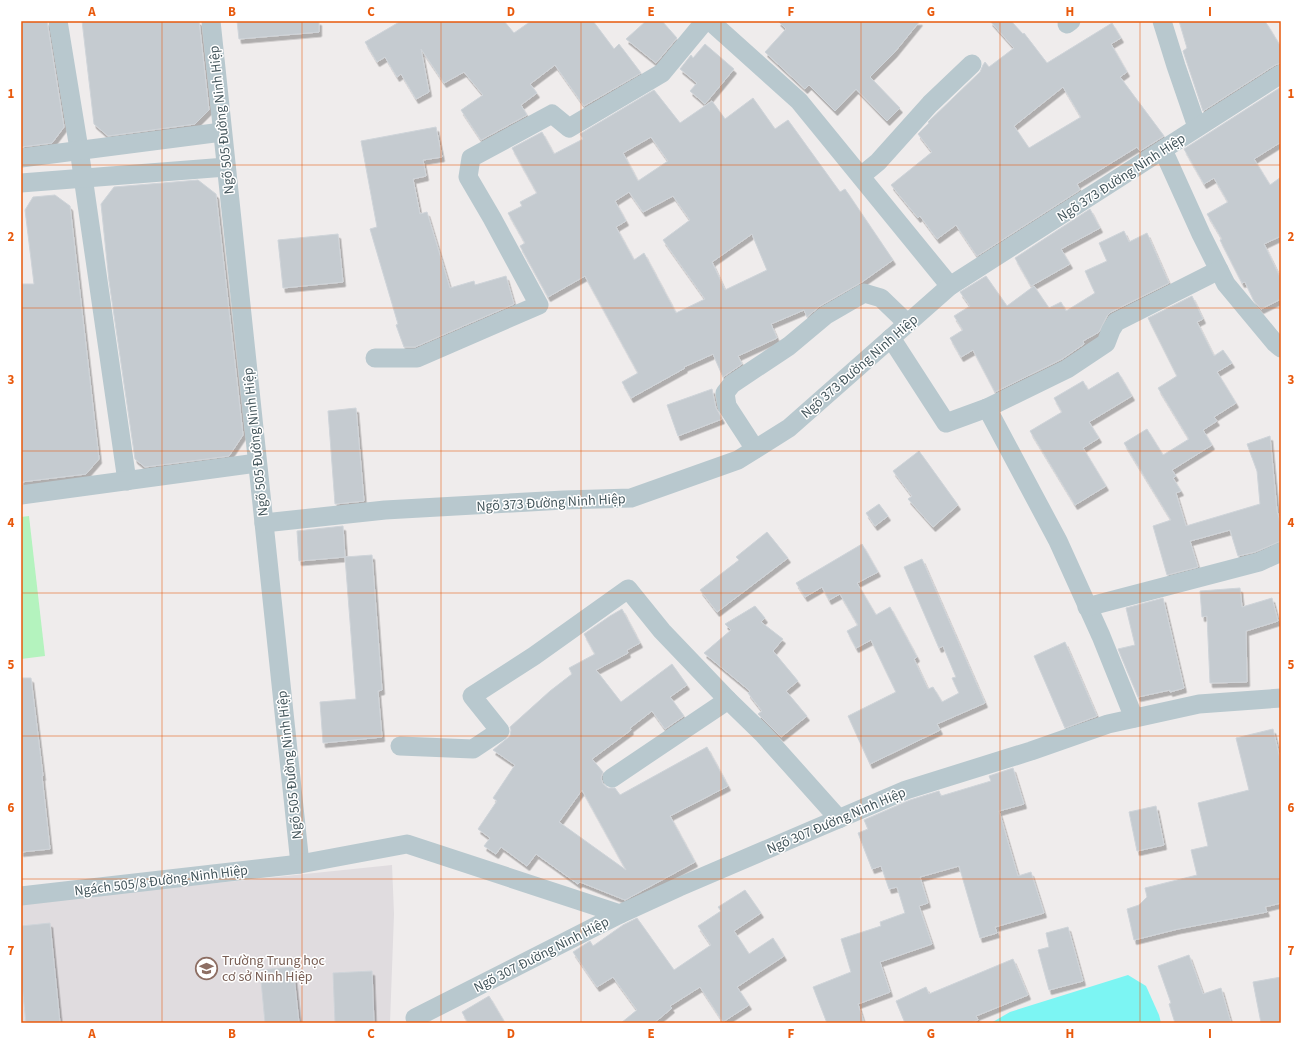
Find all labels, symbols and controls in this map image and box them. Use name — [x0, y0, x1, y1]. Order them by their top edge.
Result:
text: A — [87, 3, 96, 21]
text: B — [228, 3, 236, 21]
text: C — [367, 3, 375, 21]
text: D — [507, 3, 515, 21]
text: E — [647, 3, 655, 21]
text: F — [788, 3, 795, 21]
text: G — [927, 3, 935, 21]
text: H — [1066, 3, 1074, 21]
text: I — [1208, 3, 1212, 21]
street label: Ngõ 505 Đường Ninh Hiệp — [204, 44, 240, 195]
text: 1 — [8, 85, 15, 103]
text: 1 — [1288, 85, 1295, 103]
street label: Ngõ 373 Đường Ninh Hiệp — [1053, 129, 1190, 227]
text: 2 — [8, 228, 15, 246]
text: 2 — [1288, 228, 1295, 246]
street label: Ngõ 373 Đường Ninh Hiệp — [797, 310, 923, 423]
street label: Ngõ 505 Đường Ninh Hiệp — [238, 366, 274, 517]
text: 3 — [8, 371, 15, 389]
text: 3 — [1288, 371, 1295, 389]
street label: Ngõ 373 Đường Ninh Hiệp — [476, 489, 626, 517]
text: 4 — [8, 514, 15, 532]
text: 4 — [1288, 514, 1295, 532]
text: 5 — [8, 656, 15, 674]
text: 5 — [1288, 656, 1295, 674]
street label: Ngõ 505 Đường Ninh Hiệp — [272, 689, 308, 840]
street label: Ngõ 307 Đường Ninh Hiệp — [764, 782, 909, 859]
text: 6 — [8, 799, 15, 817]
text: 6 — [1288, 799, 1295, 817]
street label: Ngách 505/8 Đường Ninh Hiệp — [73, 860, 249, 902]
street label: Ngõ 307 Đường Ninh Hiệp — [470, 912, 613, 998]
text: 7 — [8, 942, 15, 960]
text: 7 — [1288, 942, 1295, 960]
place label: Trường Trung học cơ sở Ninh Hiệp — [222, 951, 325, 987]
school or university icon: Trường Trung học cơ sở Ninh Hiệp — [194, 955, 220, 981]
text: A — [87, 1025, 96, 1043]
text: B — [228, 1025, 236, 1043]
text: C — [367, 1025, 375, 1043]
text: D — [507, 1025, 515, 1043]
text: E — [647, 1025, 655, 1043]
text: F — [788, 1025, 795, 1043]
text: G — [927, 1025, 935, 1043]
text: H — [1066, 1025, 1074, 1043]
text: I — [1208, 1025, 1212, 1043]

